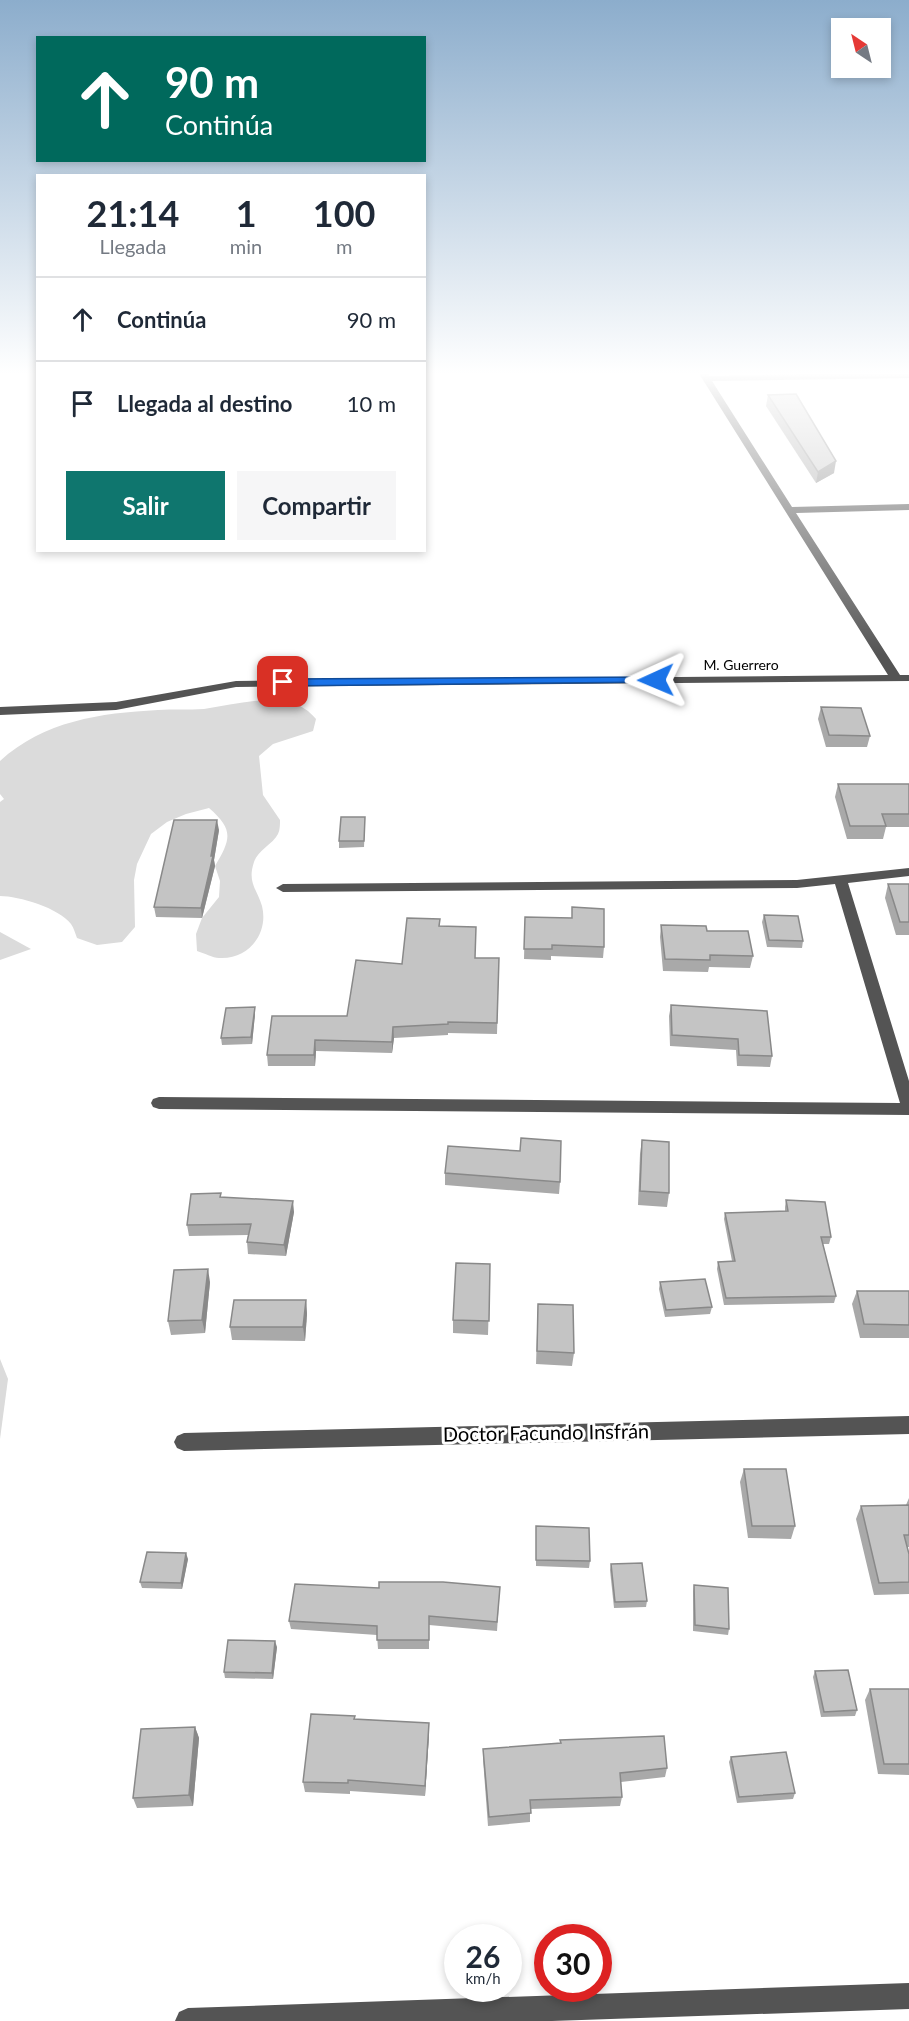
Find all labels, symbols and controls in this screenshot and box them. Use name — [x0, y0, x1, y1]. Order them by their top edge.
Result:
north arrow — [831, 18, 891, 78]
map controls — [831, 18, 891, 78]
text: 90 m — [165, 57, 259, 107]
icon: ahead — [66, 60, 144, 138]
text: Continúa — [165, 108, 273, 141]
text: 21:14 — [87, 191, 179, 235]
text: 1 — [236, 191, 257, 235]
text: 100 — [313, 191, 375, 235]
text: Llegada — [99, 234, 166, 258]
text: min — [230, 234, 262, 258]
text: m — [336, 234, 352, 258]
icon: ahead — [66, 303, 99, 336]
text: Continúa — [117, 306, 206, 333]
text: 90 m — [347, 306, 396, 333]
icon: arrive — [66, 387, 99, 420]
text: Llegada al destino — [117, 390, 293, 417]
text: 10 m — [347, 390, 396, 417]
button: Salir — [66, 471, 225, 540]
button: Compartir — [237, 471, 396, 540]
position arrow — [624, 648, 688, 712]
pin — [257, 656, 308, 707]
street label: M. Guerrero — [703, 656, 779, 673]
icon: arrive — [266, 665, 299, 698]
street label: Doctor Facundo Insfrán — [443, 1418, 649, 1446]
speed limit sign: 30 — [534, 1924, 612, 2002]
text: 26 — [466, 1938, 500, 1974]
text: km/h — [465, 1969, 501, 1987]

